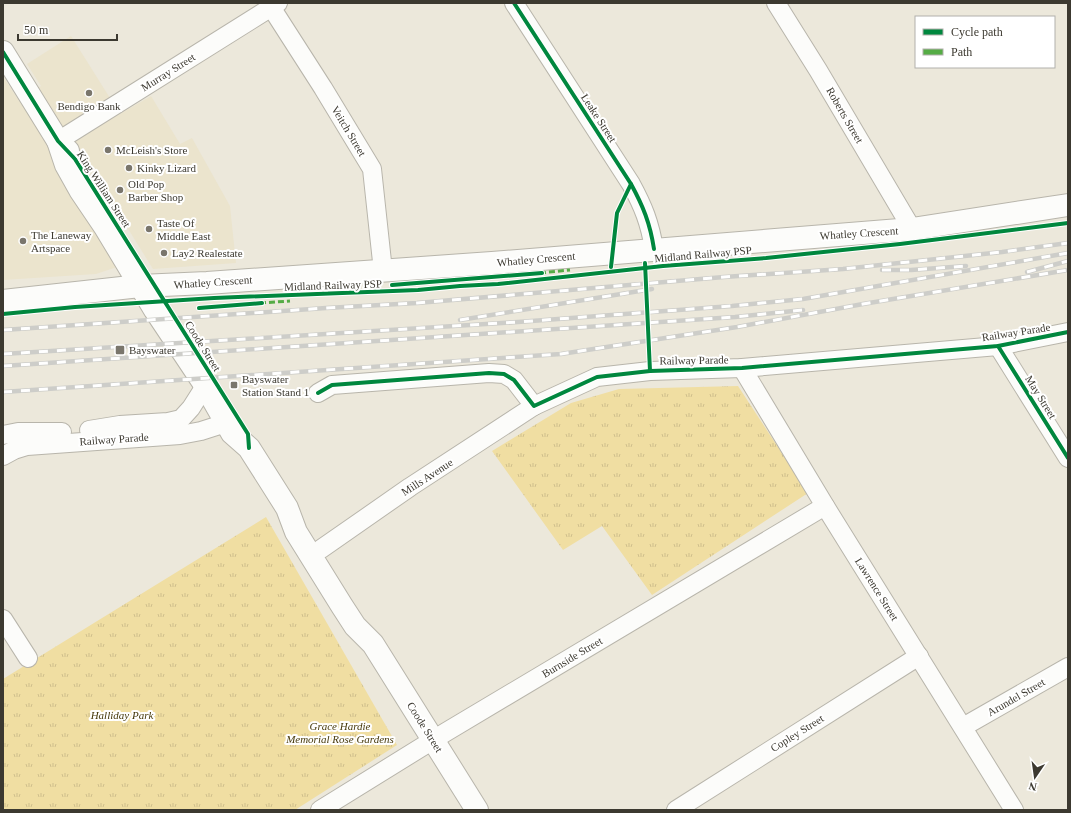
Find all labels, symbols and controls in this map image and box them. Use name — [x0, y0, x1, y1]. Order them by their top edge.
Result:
scale bar — [18, 16, 117, 42]
legend — [915, 16, 1055, 68]
text: 50 m — [24, 23, 49, 37]
text: Cycle path — [951, 25, 1003, 39]
text: Path — [951, 45, 972, 59]
street label: Murray Street — [139, 51, 197, 93]
street label: Roberts Street — [824, 85, 866, 145]
marker: Bendigo Bank — [84, 88, 94, 98]
street label: Leake Street — [579, 92, 619, 144]
place label: Bendigo Bank — [57, 100, 121, 112]
street label: Veitch Street — [329, 104, 369, 158]
place label: McLeish's Store — [116, 144, 187, 156]
marker: McLeish's Store — [103, 145, 113, 155]
street label: King William Street — [75, 149, 133, 229]
place label: Kinky Lizard — [137, 162, 196, 174]
marker: Kinky Lizard — [124, 163, 134, 173]
place label: Old Pop Barber Shop — [128, 178, 184, 203]
marker: Old Pop Barber Shop — [115, 185, 125, 195]
place label: Taste Of Middle East — [157, 217, 210, 242]
marker: Taste Of Middle East — [144, 224, 154, 234]
street label: Whatley Crescent — [819, 224, 899, 242]
place label: The Laneway Artspace — [31, 229, 92, 254]
marker: The Laneway Artspace — [18, 236, 28, 246]
street label: Midland Railway PSP — [654, 244, 752, 264]
place label: Lay2 Realestate — [172, 247, 243, 259]
marker: Lay2 Realestate — [159, 248, 169, 258]
street label: Whatley Crescent — [496, 250, 576, 268]
street label: Whatley Crescent — [173, 273, 253, 291]
street label: Midland Railway PSP — [284, 277, 382, 293]
street label: Coode Street — [183, 319, 223, 373]
street label: Railway Parade — [981, 321, 1051, 343]
marker: Bayswater — [114, 344, 126, 356]
place label: Bayswater — [129, 344, 176, 356]
street label: Railway Parade — [659, 353, 729, 367]
place label: Bayswater Station Stand 1 — [242, 373, 309, 398]
street label: May Street — [1023, 373, 1059, 421]
marker: Bayswater Station Stand 1 — [229, 380, 239, 390]
street label: Railway Parade — [79, 431, 149, 447]
street label: Mills Avenue — [399, 456, 455, 498]
street label: Lawrence Street — [853, 555, 901, 623]
street label: Burnside Street — [540, 634, 604, 680]
street label: Arundel Street — [985, 676, 1047, 718]
street label: Coode Street — [405, 700, 445, 754]
park label: Halliday Park — [90, 709, 154, 721]
street label: Copley Street — [768, 712, 826, 754]
park label: Grace Hardie Memorial Rose Gardens — [285, 720, 394, 745]
north arrow — [1015, 757, 1055, 797]
text: N — [1027, 780, 1038, 793]

